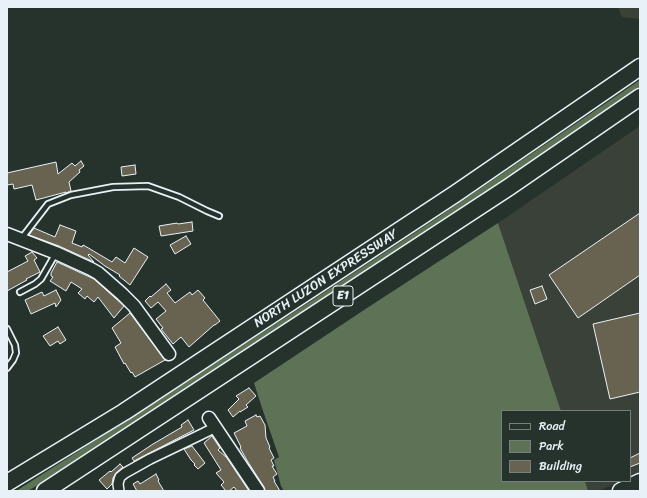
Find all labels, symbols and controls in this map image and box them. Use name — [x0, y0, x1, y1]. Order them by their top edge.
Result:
street label: NORTH LUZON EXPRESSWAY — [251, 227, 401, 331]
road number: E1 — [333, 286, 353, 306]
legend — [501, 410, 631, 482]
text: Road — [539, 415, 565, 437]
text: Park — [539, 435, 564, 457]
text: Building — [539, 455, 582, 477]

